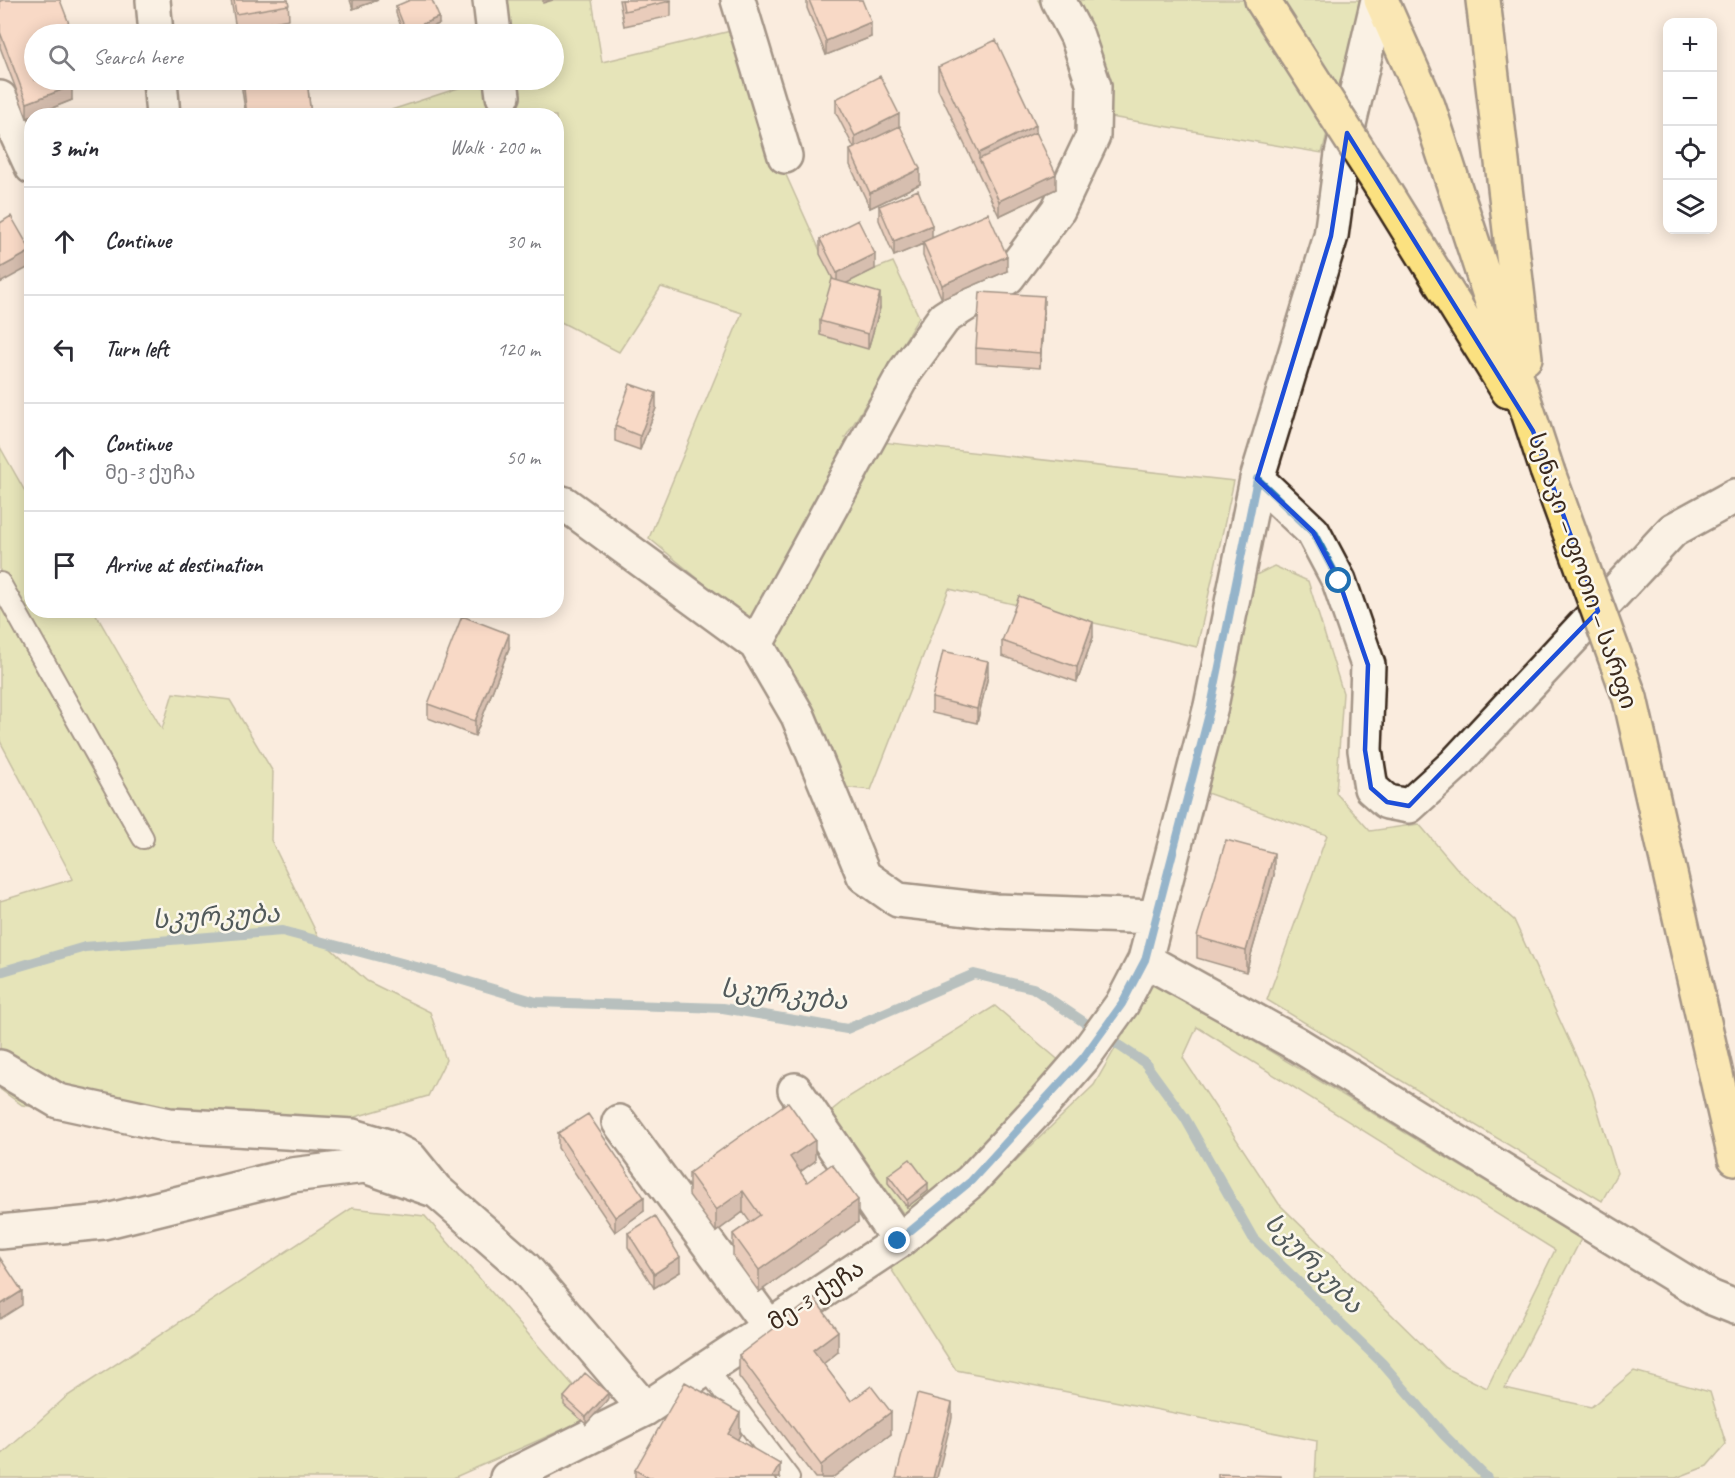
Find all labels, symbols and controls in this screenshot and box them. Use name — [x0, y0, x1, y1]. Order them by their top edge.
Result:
map controls — [1663, 18, 1717, 234]
button: + — [1663, 18, 1717, 72]
search box — [24, 24, 564, 90]
icon: search — [45, 41, 78, 74]
text: Search here — [93, 43, 183, 71]
button: − — [1663, 72, 1717, 126]
button: locate — [1663, 126, 1717, 180]
text: 3 min — [48, 131, 98, 164]
text: Walk · 200 m — [450, 135, 540, 160]
button: layers — [1663, 180, 1717, 234]
icon: ahead — [48, 225, 81, 258]
text: Continue — [105, 227, 171, 255]
text: 30 m — [506, 229, 540, 254]
icon: left — [48, 333, 81, 366]
text: Turn left — [105, 335, 169, 363]
text: 120 m — [497, 337, 540, 362]
street label: სენაკი — ფოთი — სარფი — [1522, 429, 1644, 713]
text: Continue — [105, 430, 171, 458]
icon: ahead — [48, 441, 81, 474]
text: 50 m — [506, 445, 540, 470]
text: მე-3 ქუჩა — [105, 460, 196, 485]
icon: arrive — [48, 549, 81, 582]
text: Arrive at destination — [105, 551, 262, 579]
route start — [1325, 567, 1351, 593]
water label: სკურკუბა — [152, 897, 281, 936]
water label: სკურკუბა — [719, 971, 850, 1018]
water label: სკურკუბა — [1258, 1206, 1370, 1321]
route end — [884, 1227, 910, 1253]
street label: მე-3 ქუჩა — [762, 1253, 870, 1337]

